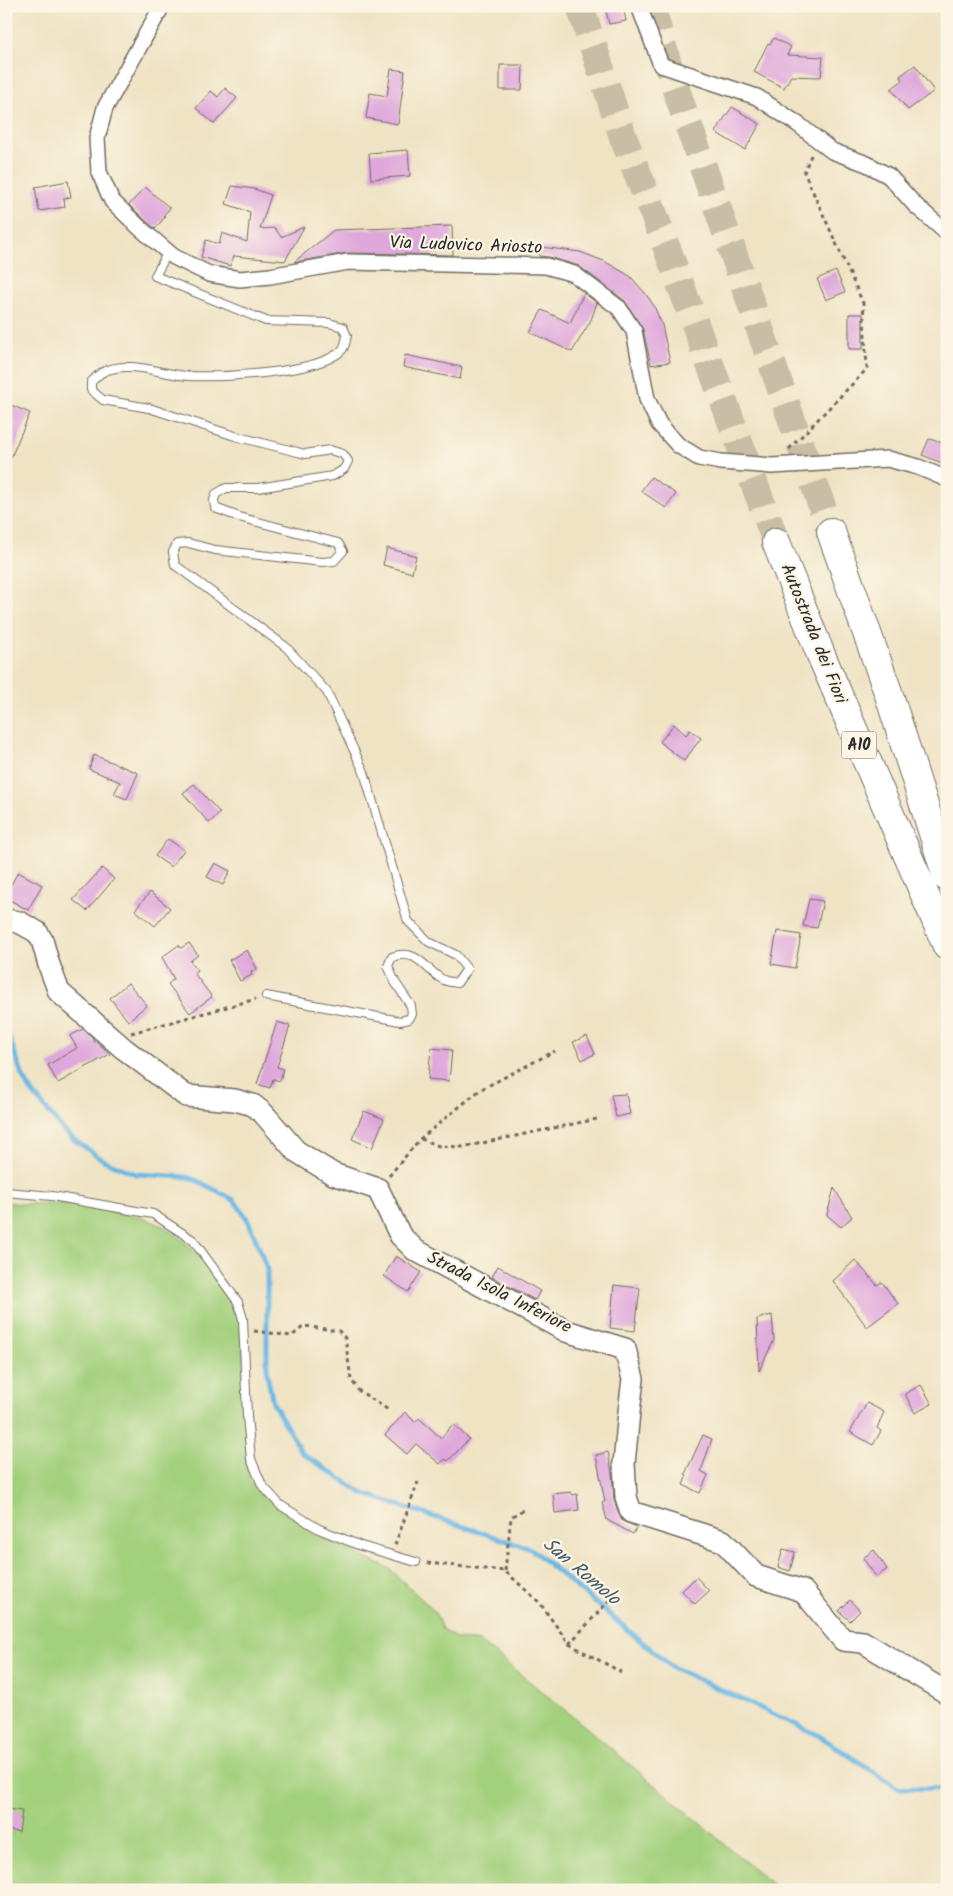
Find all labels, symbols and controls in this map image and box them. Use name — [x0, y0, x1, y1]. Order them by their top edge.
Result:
street label: Via Ludovico Ariosto — [389, 229, 543, 263]
street label: Autostrada dei Fiori — [772, 559, 855, 709]
road number: A10 — [842, 732, 876, 758]
street label: Strada Isola Inferiore — [421, 1244, 577, 1342]
water label: San Romolo — [536, 1530, 627, 1614]

